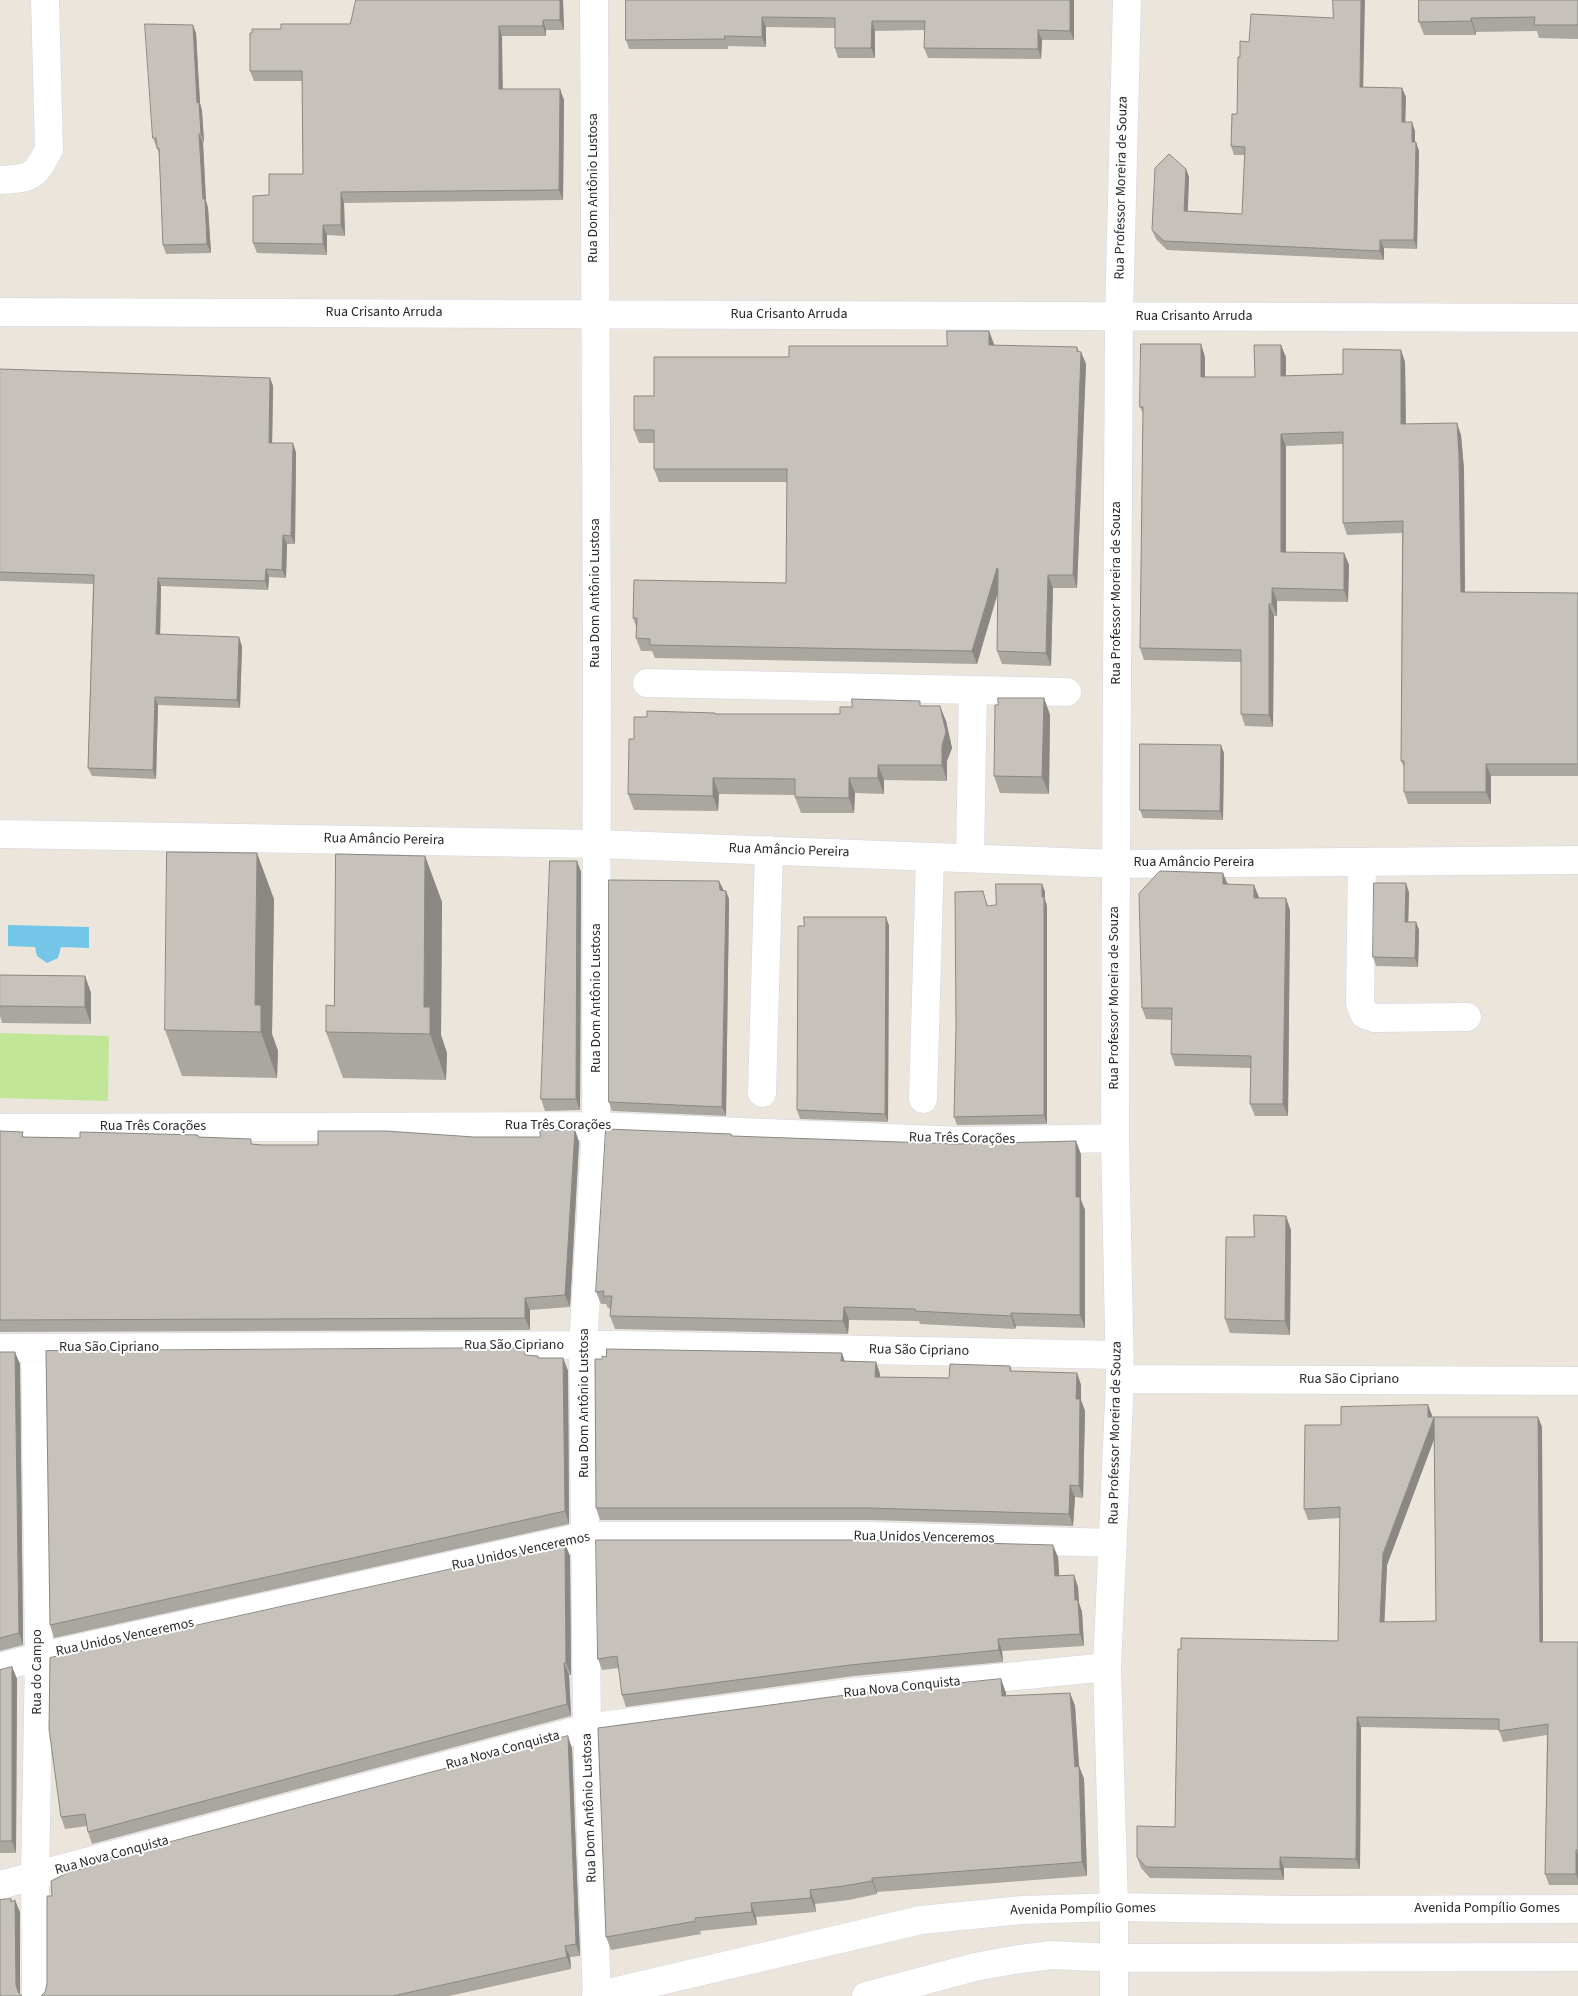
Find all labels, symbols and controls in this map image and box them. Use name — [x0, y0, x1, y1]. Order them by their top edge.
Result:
street label: Rua Professor Moreira de Souza — [1112, 96, 1132, 280]
street label: Rua Dom Antônio Lustosa — [586, 113, 602, 263]
street label: Rua Crisanto Arruda — [325, 305, 443, 321]
street label: Rua Crisanto Arruda — [730, 307, 848, 323]
street label: Rua Crisanto Arruda — [1135, 309, 1253, 325]
street label: Rua Professor Moreira de Souza — [1109, 501, 1125, 685]
street label: Rua Dom Antônio Lustosa — [588, 518, 604, 668]
street label: Rua Amâncio Pereira — [323, 831, 445, 849]
street label: Rua Amâncio Pereira — [728, 840, 850, 862]
street label: Rua Amâncio Pereira — [1134, 855, 1254, 871]
street label: Rua Professor Moreira de Souza — [1107, 906, 1123, 1090]
street label: Rua Dom Antônio Lustosa — [589, 923, 605, 1073]
street label: Rua Três Corações — [505, 1118, 611, 1134]
street label: Rua Três Corações — [100, 1119, 206, 1135]
street label: Rua Três Corações — [909, 1130, 1015, 1148]
street label: Rua Dom Antônio Lustosa — [577, 1328, 593, 1478]
street label: Rua São Cipriano — [464, 1338, 564, 1354]
street label: Rua São Cipriano — [59, 1340, 159, 1356]
street label: Rua Professor Moreira de Souza — [1106, 1341, 1126, 1525]
street label: Rua São Cipriano — [869, 1342, 969, 1360]
street label: Rua São Cipriano — [1299, 1372, 1399, 1388]
street label: Rua Unidos Venceremos — [853, 1528, 995, 1548]
street label: Rua Unidos Venceremos — [450, 1529, 592, 1575]
street label: Rua Unidos Venceremos — [54, 1615, 196, 1661]
street label: Rua do Campo — [30, 1629, 46, 1715]
street label: Rua Nova Conquista — [843, 1674, 961, 1702]
street label: Rua Nova Conquista — [444, 1728, 562, 1774]
street label: Rua Dom Antônio Lustosa — [579, 1733, 601, 1883]
street label: Rua Nova Conquista — [53, 1833, 171, 1879]
street label: Avenida Pompílio Gomes — [1010, 1900, 1156, 1920]
street label: Avenida Pompílio Gomes — [1414, 1901, 1560, 1917]

